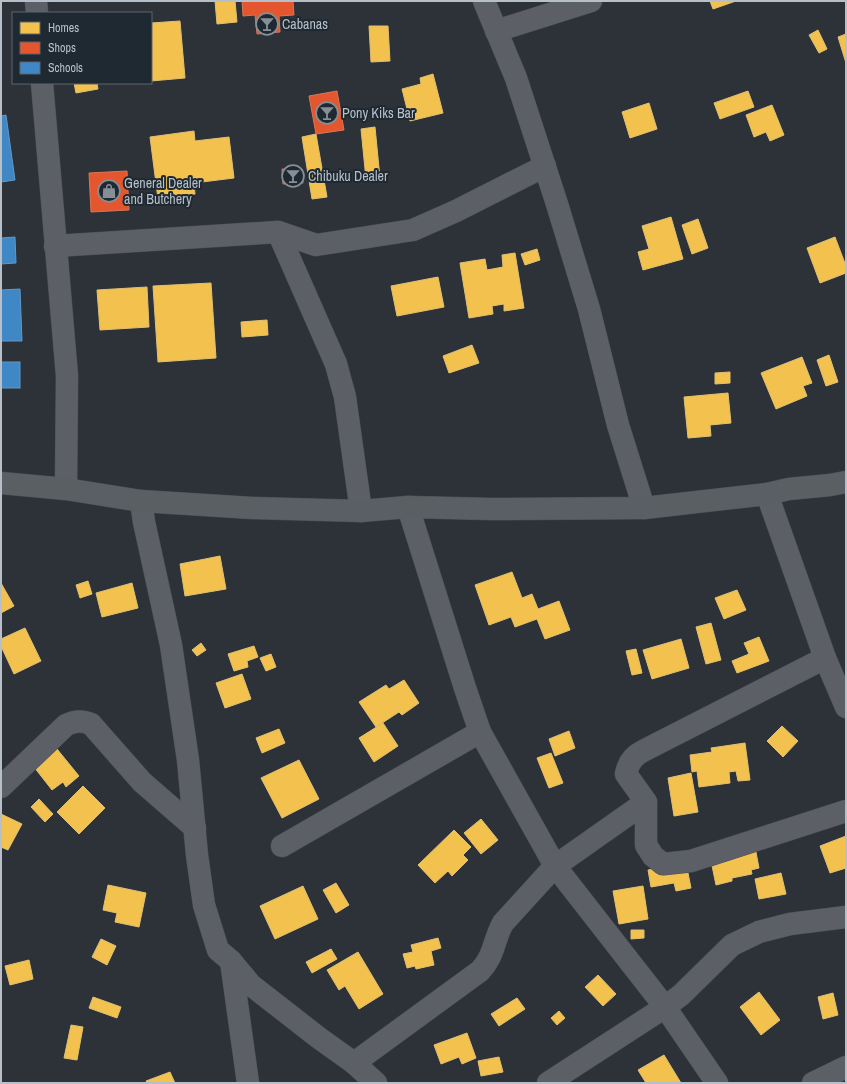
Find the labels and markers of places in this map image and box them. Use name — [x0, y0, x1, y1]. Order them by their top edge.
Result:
bar icon: Cabanas — [254, 11, 280, 37]
place label: Cabanas — [282, 15, 328, 33]
bar icon: Pony Kiks Bar — [314, 100, 340, 126]
place label: Pony Kiks Bar — [342, 104, 415, 122]
bar icon: Chibuku Dealer — [280, 163, 306, 189]
place label: Chibuku Dealer — [308, 167, 388, 185]
place label: General Dealer and Butchery — [124, 174, 202, 208]
shop icon: General Dealer and Butchery — [96, 178, 122, 204]

